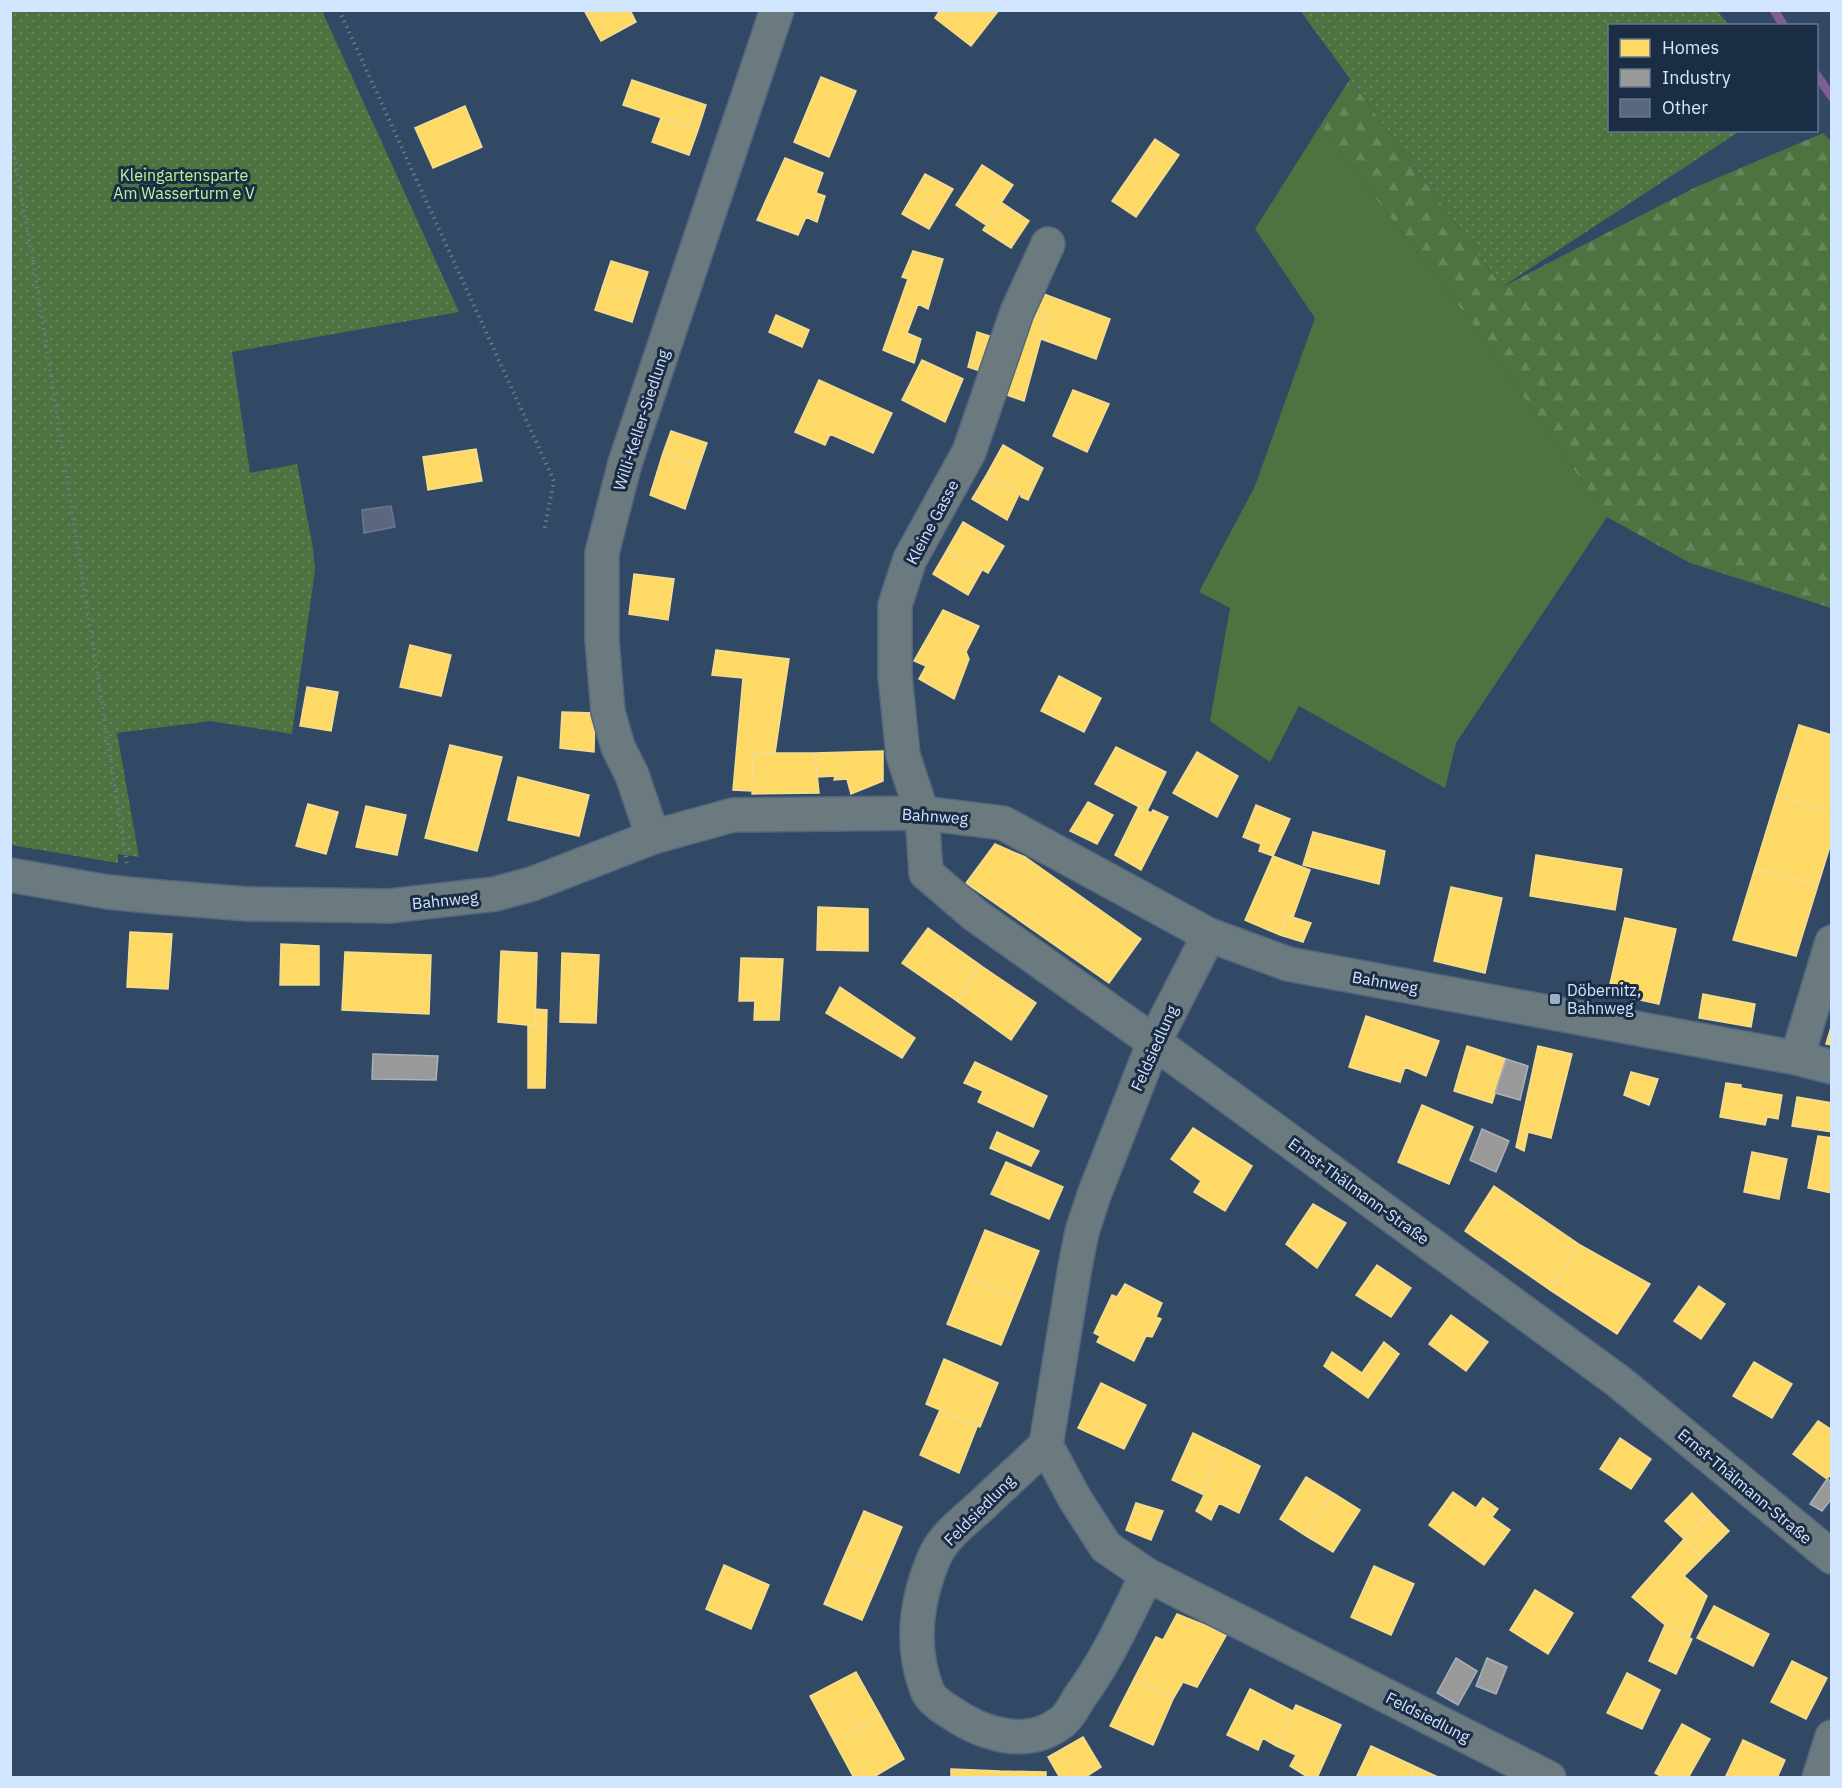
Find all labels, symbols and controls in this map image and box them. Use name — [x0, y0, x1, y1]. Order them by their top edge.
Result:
legend — [1608, 24, 1818, 132]
text: Homes — [1662, 36, 1719, 59]
text: Industry — [1662, 66, 1731, 89]
text: Other — [1662, 96, 1708, 119]
park label: Kleingartensparte Am Wasserturm e V — [113, 165, 255, 203]
street label: Willi-Keller-Siedlung — [609, 346, 673, 493]
street label: Kleine Gasse — [901, 476, 963, 568]
street label: Bahnweg — [901, 804, 969, 828]
street label: Bahnweg — [411, 887, 480, 913]
street label: Bahnweg — [1351, 966, 1420, 998]
place label: Döbernitz, Bahnweg — [1567, 980, 1641, 1018]
marker: Döbernitz, Bahnweg — [1548, 992, 1562, 1006]
street label: Feldsiedlung — [1126, 1002, 1182, 1094]
street label: Ernst-Thälmann-Straße — [1285, 1133, 1433, 1249]
street label: Ernst-Thälmann-Straße — [1674, 1424, 1816, 1548]
street label: Feldsiedlung — [939, 1470, 1019, 1550]
street label: Feldsiedlung — [1383, 1687, 1474, 1747]

